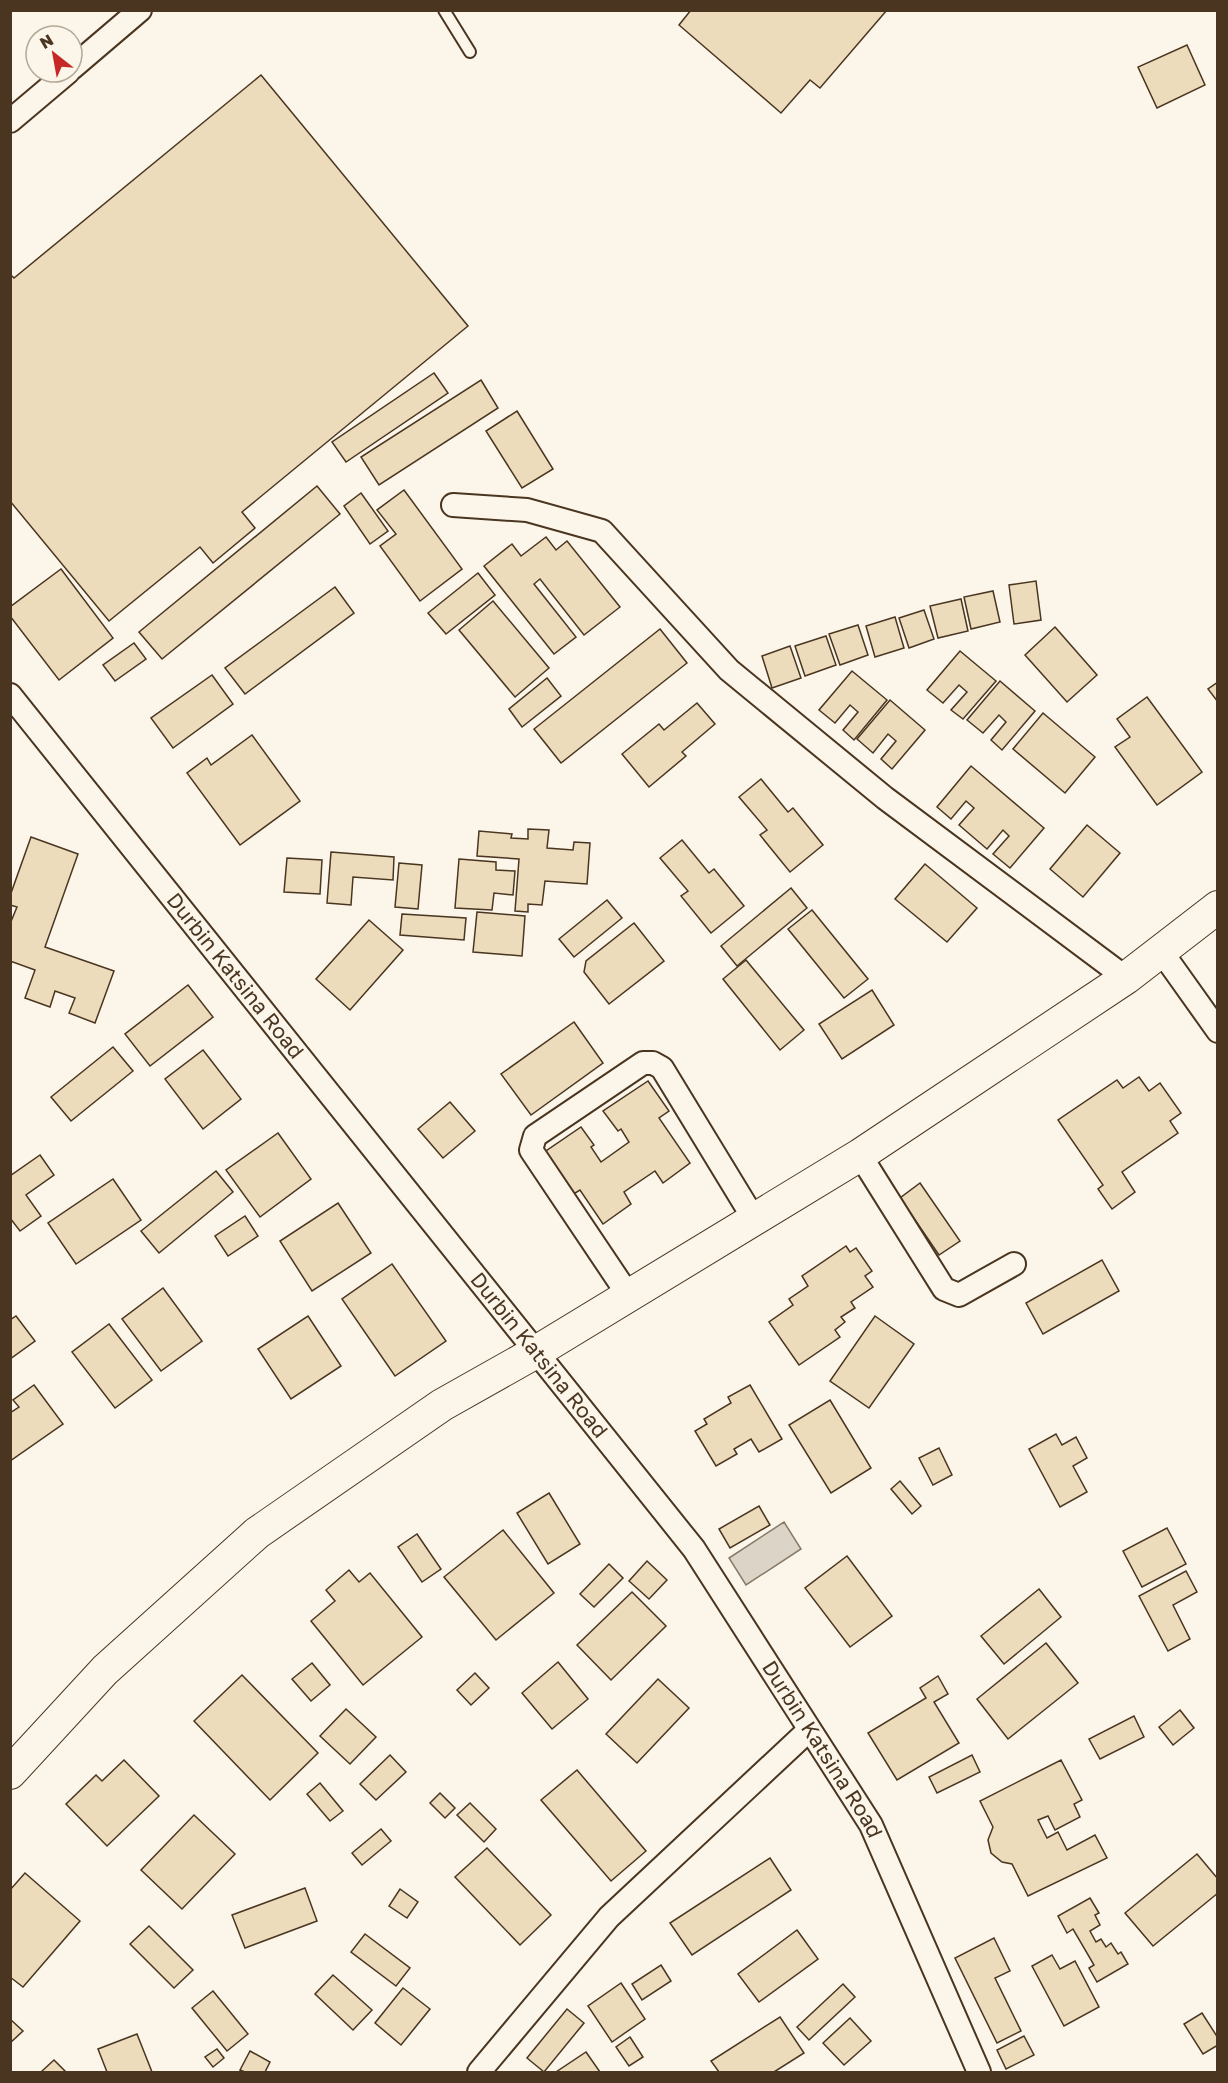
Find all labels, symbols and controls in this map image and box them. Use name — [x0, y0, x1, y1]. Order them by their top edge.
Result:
north arrow — [24, 24, 84, 84]
text: N — [36, 29, 57, 53]
street label: Durbin Katsina Road — [162, 887, 310, 1063]
street label: Durbin Katsina Road — [465, 1267, 614, 1443]
street label: Durbin Katsina Road — [757, 1655, 889, 1841]

